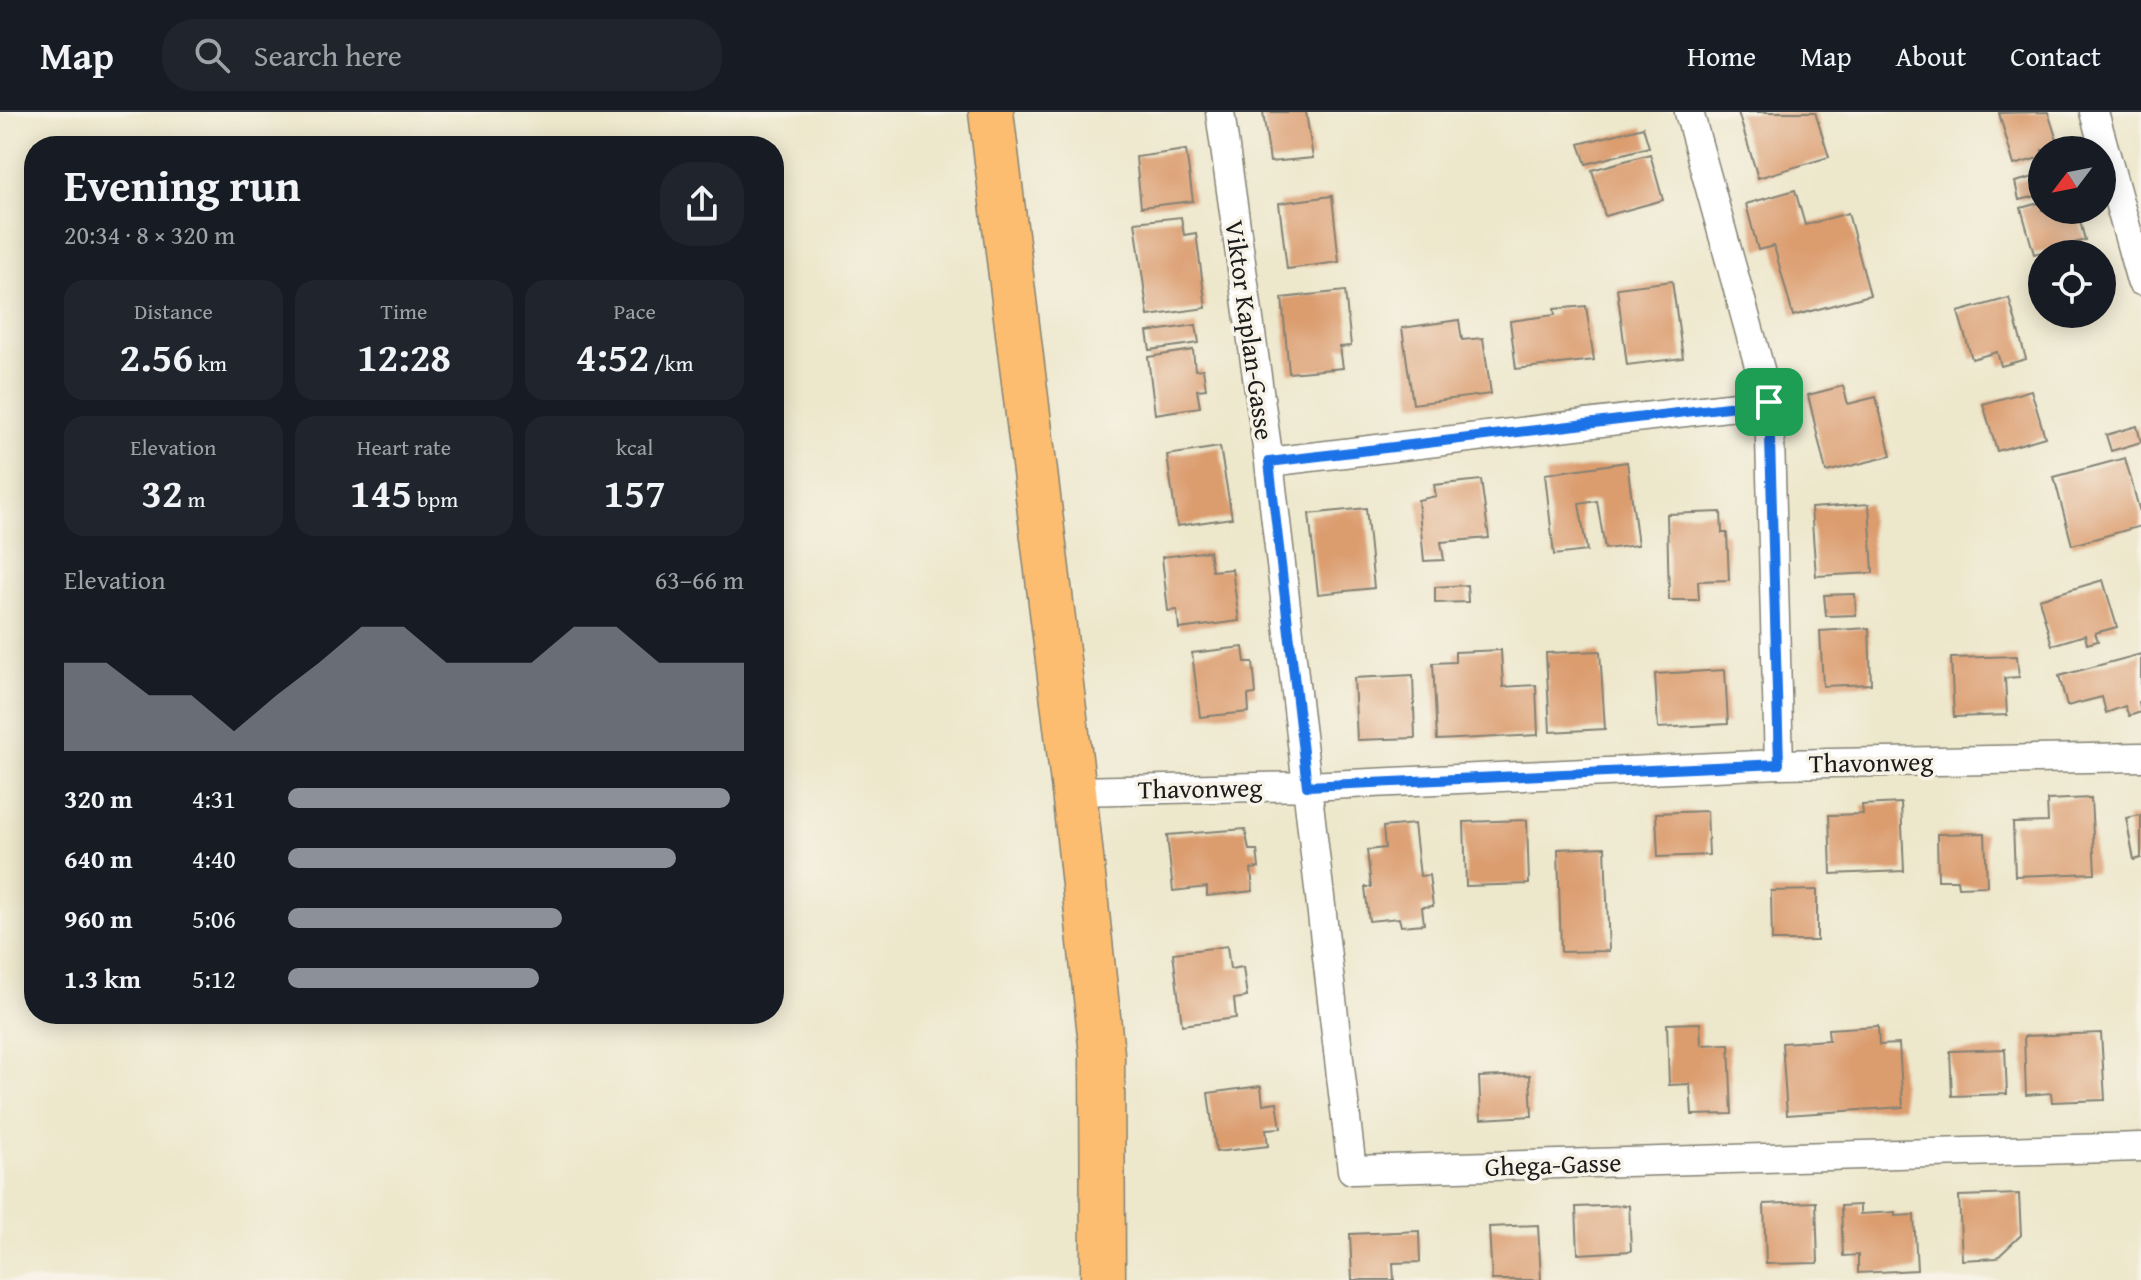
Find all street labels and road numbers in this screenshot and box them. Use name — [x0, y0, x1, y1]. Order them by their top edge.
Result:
street label: Viktor Kaplan-Gasse — [1215, 218, 1285, 442]
street label: Thavonweg — [1808, 741, 1934, 783]
street label: Thavonweg — [1137, 767, 1263, 809]
street label: Ghega-Gasse — [1484, 1142, 1622, 1186]

